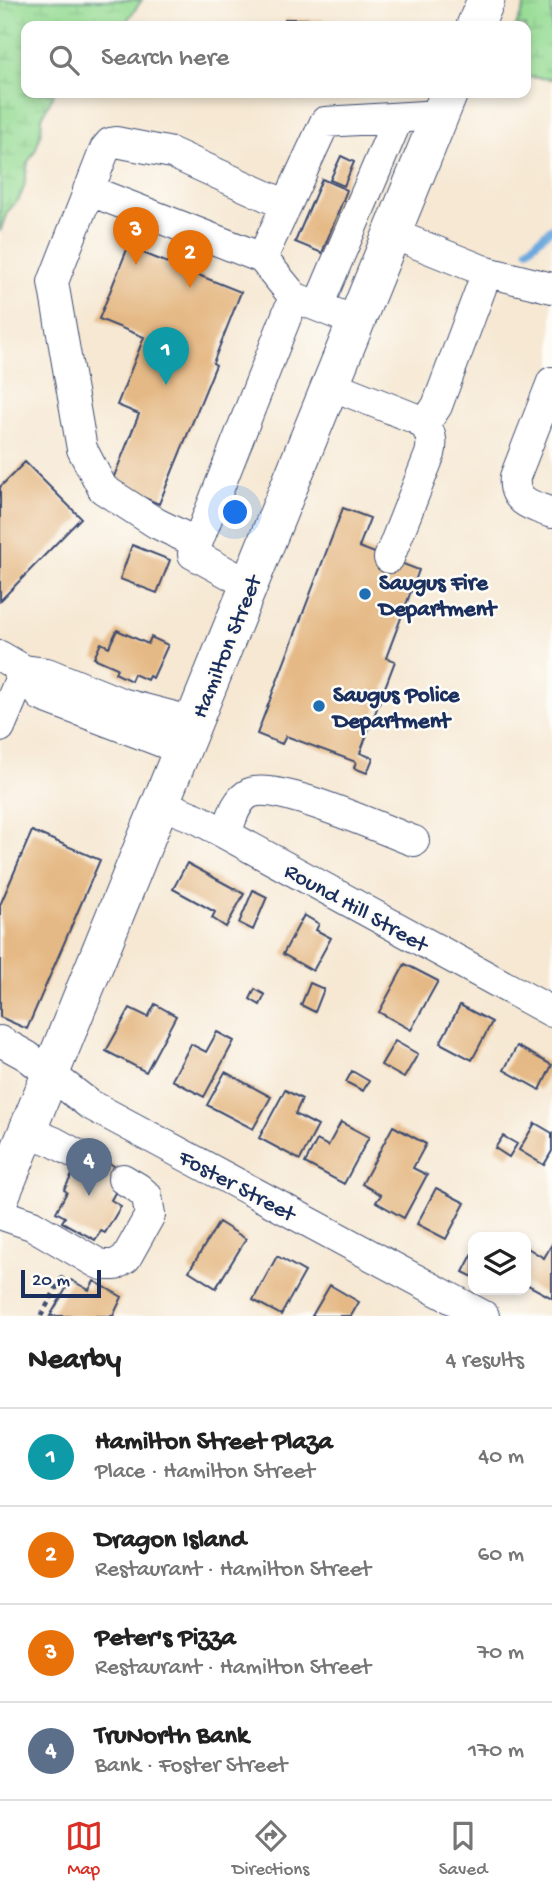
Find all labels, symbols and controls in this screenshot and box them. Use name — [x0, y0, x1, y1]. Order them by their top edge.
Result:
search box — [21, 21, 531, 98]
icon: search — [45, 41, 83, 79]
text: Search here — [101, 44, 229, 75]
pin: 3 — [113, 207, 159, 265]
pin: 2 — [167, 230, 213, 288]
pin: 1 — [143, 327, 189, 385]
your location — [218, 495, 252, 529]
street label: Hamilton Street — [187, 571, 270, 723]
place label: Saugus Fire Department — [377, 571, 499, 624]
marker: Saugus Fire Department — [357, 586, 373, 602]
place label: Saugus Police Department — [331, 683, 461, 736]
marker: Saugus Police Department — [311, 698, 327, 714]
street label: Round Hill Street — [279, 859, 433, 960]
pin: 4 — [66, 1138, 112, 1196]
street label: Foster Street — [172, 1145, 301, 1230]
map controls — [468, 1232, 531, 1295]
button: layers — [468, 1232, 531, 1295]
scale bar — [21, 1267, 102, 1299]
text: 20 m — [32, 1270, 70, 1293]
text: Nearby — [28, 1344, 121, 1379]
text: 4 results — [445, 1348, 524, 1375]
text: Hamilton Street Plaza — [95, 1428, 333, 1459]
text: 1 — [46, 1444, 56, 1471]
text: 40 m — [478, 1444, 524, 1471]
text: Place · Hamilton Street — [95, 1459, 315, 1486]
text: Dragon Island — [95, 1526, 246, 1557]
text: 2 — [45, 1542, 57, 1569]
text: 60 m — [478, 1542, 524, 1569]
text: Restaurant · Hamilton Street — [95, 1557, 371, 1584]
text: Peter's Pizza — [95, 1624, 236, 1655]
text: 3 — [45, 1640, 57, 1667]
text: 70 m — [477, 1640, 524, 1667]
text: Restaurant · Hamilton Street — [95, 1655, 371, 1682]
text: TruNorth Bank — [95, 1722, 249, 1753]
text: 4 — [46, 1738, 56, 1765]
text: 170 m — [468, 1738, 524, 1765]
text: Bank · Foster Street — [95, 1753, 287, 1780]
tab: Map — [65, 1817, 103, 1882]
tab: Directions — [232, 1817, 309, 1882]
tab: Saved — [439, 1817, 487, 1882]

